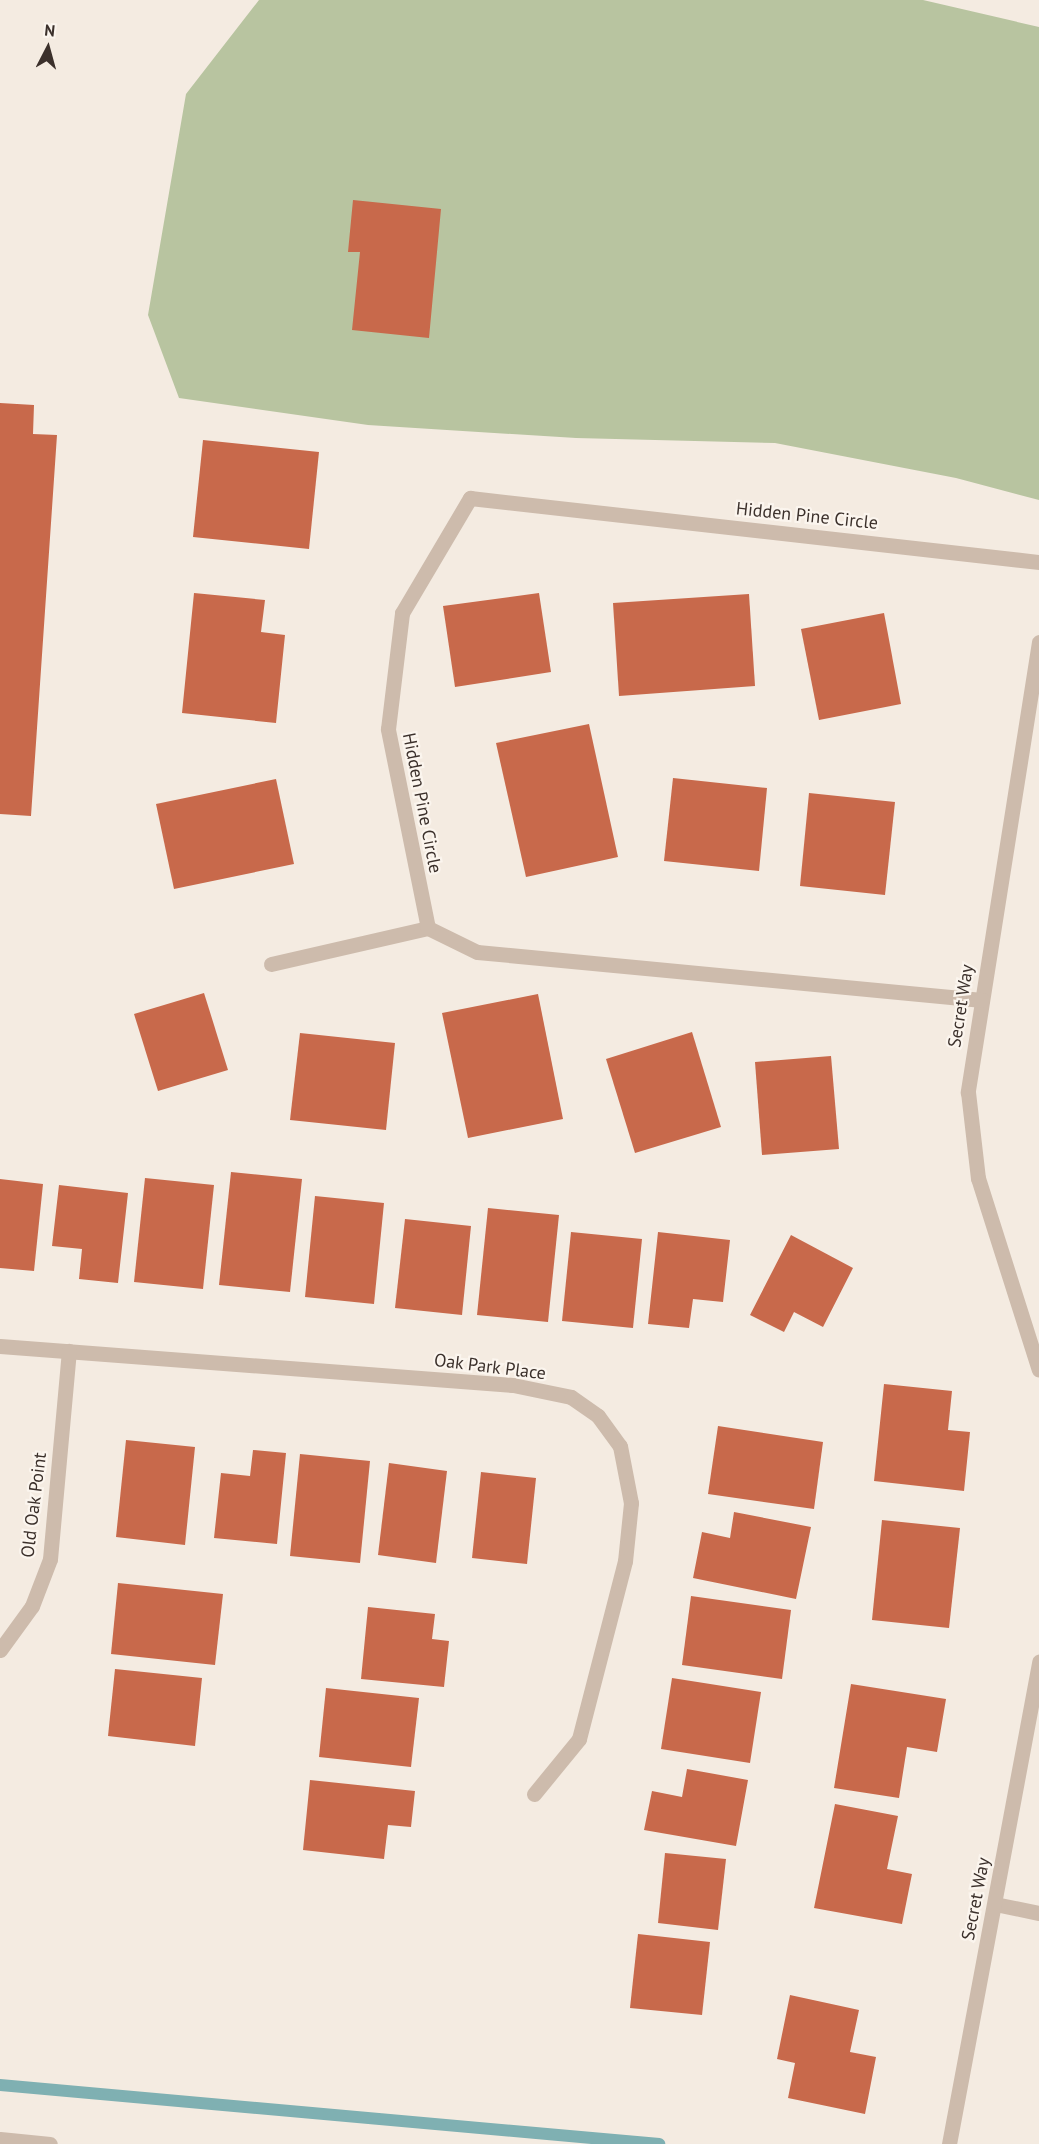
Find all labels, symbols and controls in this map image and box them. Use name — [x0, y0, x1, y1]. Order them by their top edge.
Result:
north arrow — [18, 18, 78, 78]
text: N — [44, 20, 56, 41]
street label: Hidden Pine Circle — [735, 498, 879, 534]
street label: Hidden Pine Circle — [398, 731, 446, 875]
street label: Secret Way — [944, 963, 978, 1049]
street label: Oak Park Place — [432, 1349, 548, 1385]
street label: Old Oak Point — [17, 1451, 51, 1559]
street label: Secret Way — [957, 1856, 995, 1942]

